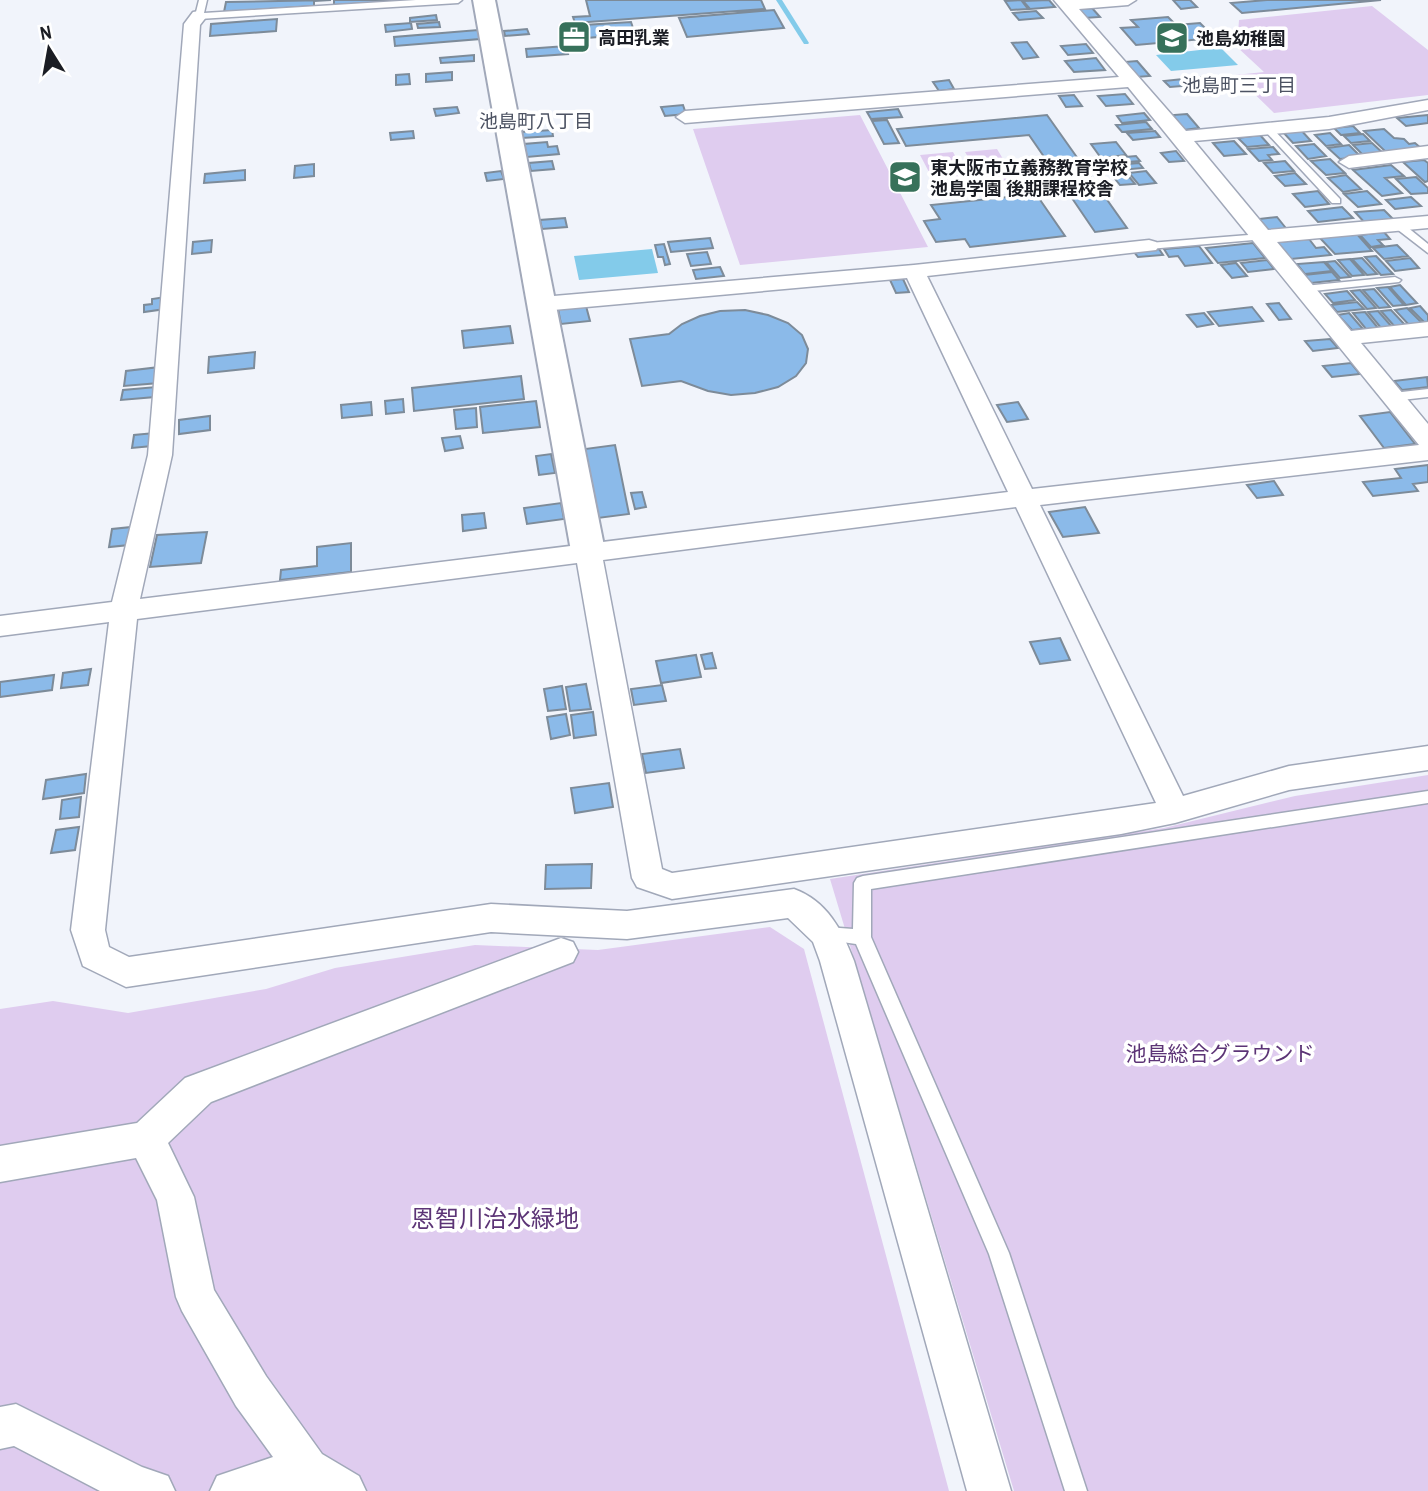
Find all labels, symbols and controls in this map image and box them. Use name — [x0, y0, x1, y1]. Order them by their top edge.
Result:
north arrow — [14, 14, 84, 84]
text: N — [38, 18, 54, 46]
office icon: 高田乳業 — [555, 18, 593, 56]
school or university icon: 池島幼稚園 — [1153, 19, 1191, 57]
place label: 高田乳業 — [598, 25, 670, 50]
place label: 池島幼稚園 — [1196, 26, 1286, 51]
district label: 池島町三丁目 — [1182, 72, 1296, 98]
district label: 池島町八丁目 — [479, 108, 593, 134]
place label: 東大阪市立義務教育学校 池島学園 後期課程校舎 — [930, 155, 1128, 201]
school or university icon: 東大阪市立義務教育学校 池島学園 後期課程校舎 — [886, 158, 924, 196]
park label: 池島総合グラウンド — [1126, 1039, 1315, 1068]
park label: 恩智川治水緑地 — [411, 1202, 579, 1234]

